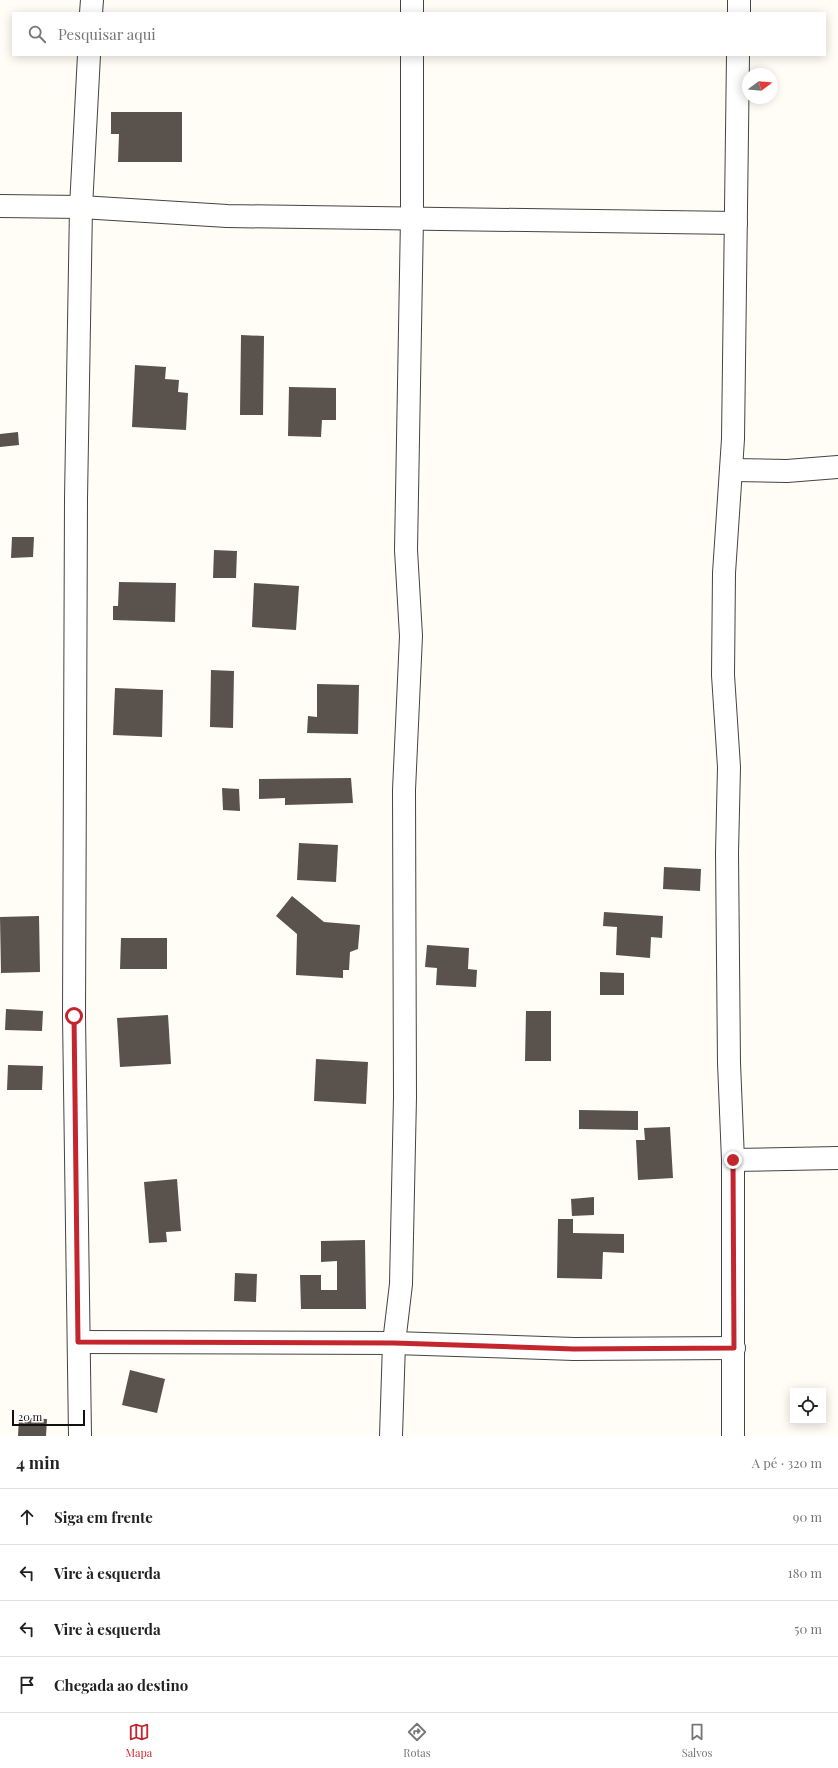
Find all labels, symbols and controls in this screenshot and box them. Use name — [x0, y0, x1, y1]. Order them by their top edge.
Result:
search box — [12, 12, 826, 56]
icon: search — [26, 23, 48, 45]
text: Pesquisar aqui — [58, 24, 156, 44]
north arrow — [742, 68, 778, 104]
route start — [65, 1007, 83, 1025]
route end — [724, 1151, 742, 1169]
map controls — [790, 1388, 826, 1424]
button: locate — [790, 1388, 826, 1424]
scale bar — [12, 1408, 85, 1427]
text: 20 m — [18, 1409, 42, 1424]
text: 4 min — [16, 1451, 60, 1473]
text: A pé · 320 m — [752, 1454, 822, 1471]
icon: ahead — [16, 1506, 38, 1528]
text: Siga em frente — [54, 1507, 153, 1527]
text: 90 m — [793, 1508, 822, 1525]
icon: left — [16, 1562, 38, 1584]
text: Vire à esquerda — [54, 1563, 161, 1583]
text: 180 m — [788, 1564, 822, 1581]
icon: left — [16, 1618, 38, 1640]
text: Vire à esquerda — [54, 1619, 161, 1639]
text: 50 m — [794, 1620, 822, 1637]
icon: arrive — [16, 1674, 38, 1696]
text: Chegada ao destino — [54, 1675, 188, 1695]
tab: Mapa — [125, 1721, 152, 1760]
tab: Rotas — [403, 1721, 431, 1760]
tab: Salvos — [682, 1721, 713, 1760]

